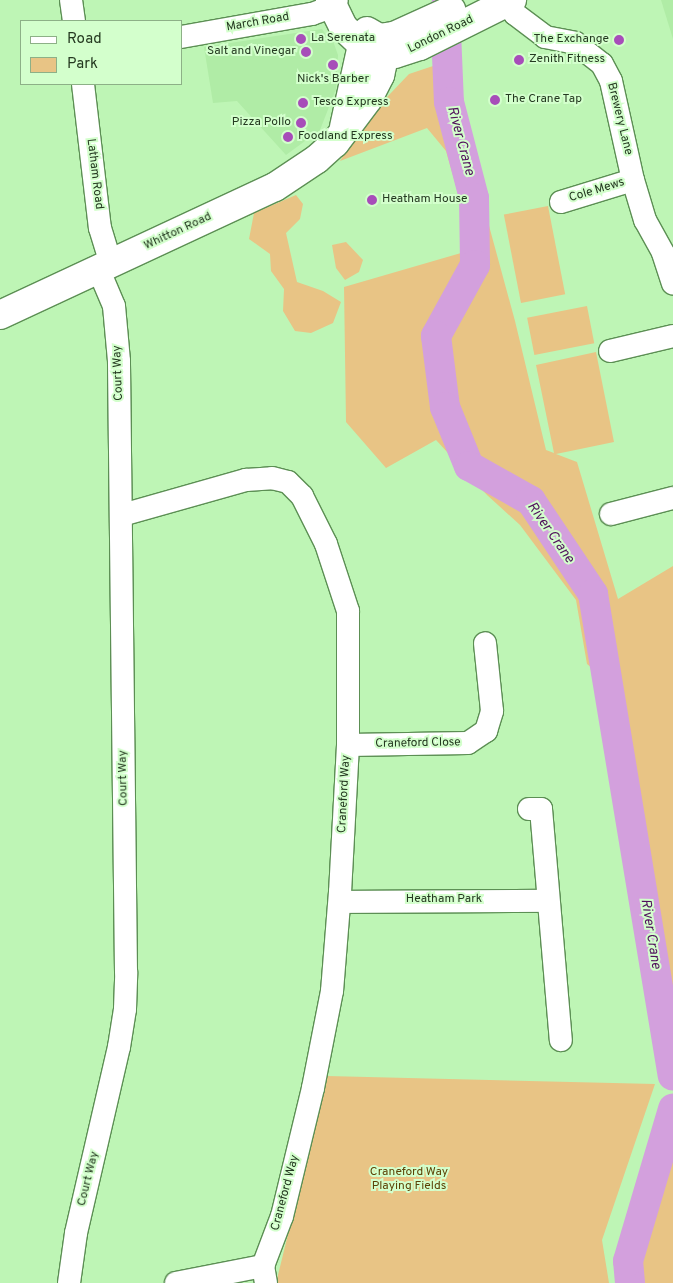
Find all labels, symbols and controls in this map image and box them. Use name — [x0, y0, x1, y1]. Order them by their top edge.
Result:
street label: March Road — [225, 10, 291, 36]
street label: London Road — [406, 13, 476, 57]
legend — [20, 20, 182, 85]
text: Road — [67, 30, 102, 49]
place label: La Serenata — [311, 32, 375, 46]
marker: La Serenata — [295, 33, 307, 45]
place label: The Exchange — [533, 33, 609, 47]
marker: The Exchange — [613, 34, 625, 46]
place label: Salt and Vinegar — [207, 45, 296, 59]
marker: Salt and Vinegar — [300, 46, 312, 58]
place label: Zenith Fitness — [529, 53, 605, 67]
marker: Zenith Fitness — [513, 54, 525, 66]
text: Park — [67, 55, 98, 74]
marker: Nick's Barber — [327, 59, 339, 71]
place label: Nick's Barber — [297, 73, 369, 87]
street label: Brewery Lane — [603, 81, 635, 157]
place label: The Crane Tap — [505, 93, 583, 107]
marker: The Crane Tap — [489, 94, 501, 106]
place label: Tesco Express — [313, 96, 389, 110]
marker: Tesco Express — [297, 97, 309, 109]
water label: River Crane — [443, 105, 477, 177]
place label: Pizza Pollo — [232, 116, 291, 130]
marker: Pizza Pollo — [295, 117, 307, 129]
place label: Foodland Express — [298, 130, 393, 144]
marker: Foodland Express — [282, 131, 294, 143]
street label: Latham Road — [83, 138, 105, 210]
street label: Cole Mews — [568, 176, 626, 206]
place label: Heatham House — [382, 193, 467, 207]
marker: Heatham House — [366, 194, 378, 206]
street label: Whitton Road — [142, 210, 214, 254]
street label: Court Way — [111, 345, 127, 401]
water label: River Crane — [523, 499, 577, 567]
street label: Craneford Close — [375, 736, 461, 752]
street label: Court Way — [116, 750, 132, 806]
street label: Craneford Way — [336, 754, 354, 834]
street label: Heatham Park — [406, 893, 482, 907]
water label: River Crane — [636, 898, 664, 970]
street label: Court Way — [75, 1150, 103, 1208]
street label: Craneford Way — [269, 1153, 303, 1233]
park label: Craneford Way Playing Fields — [370, 1166, 448, 1194]

